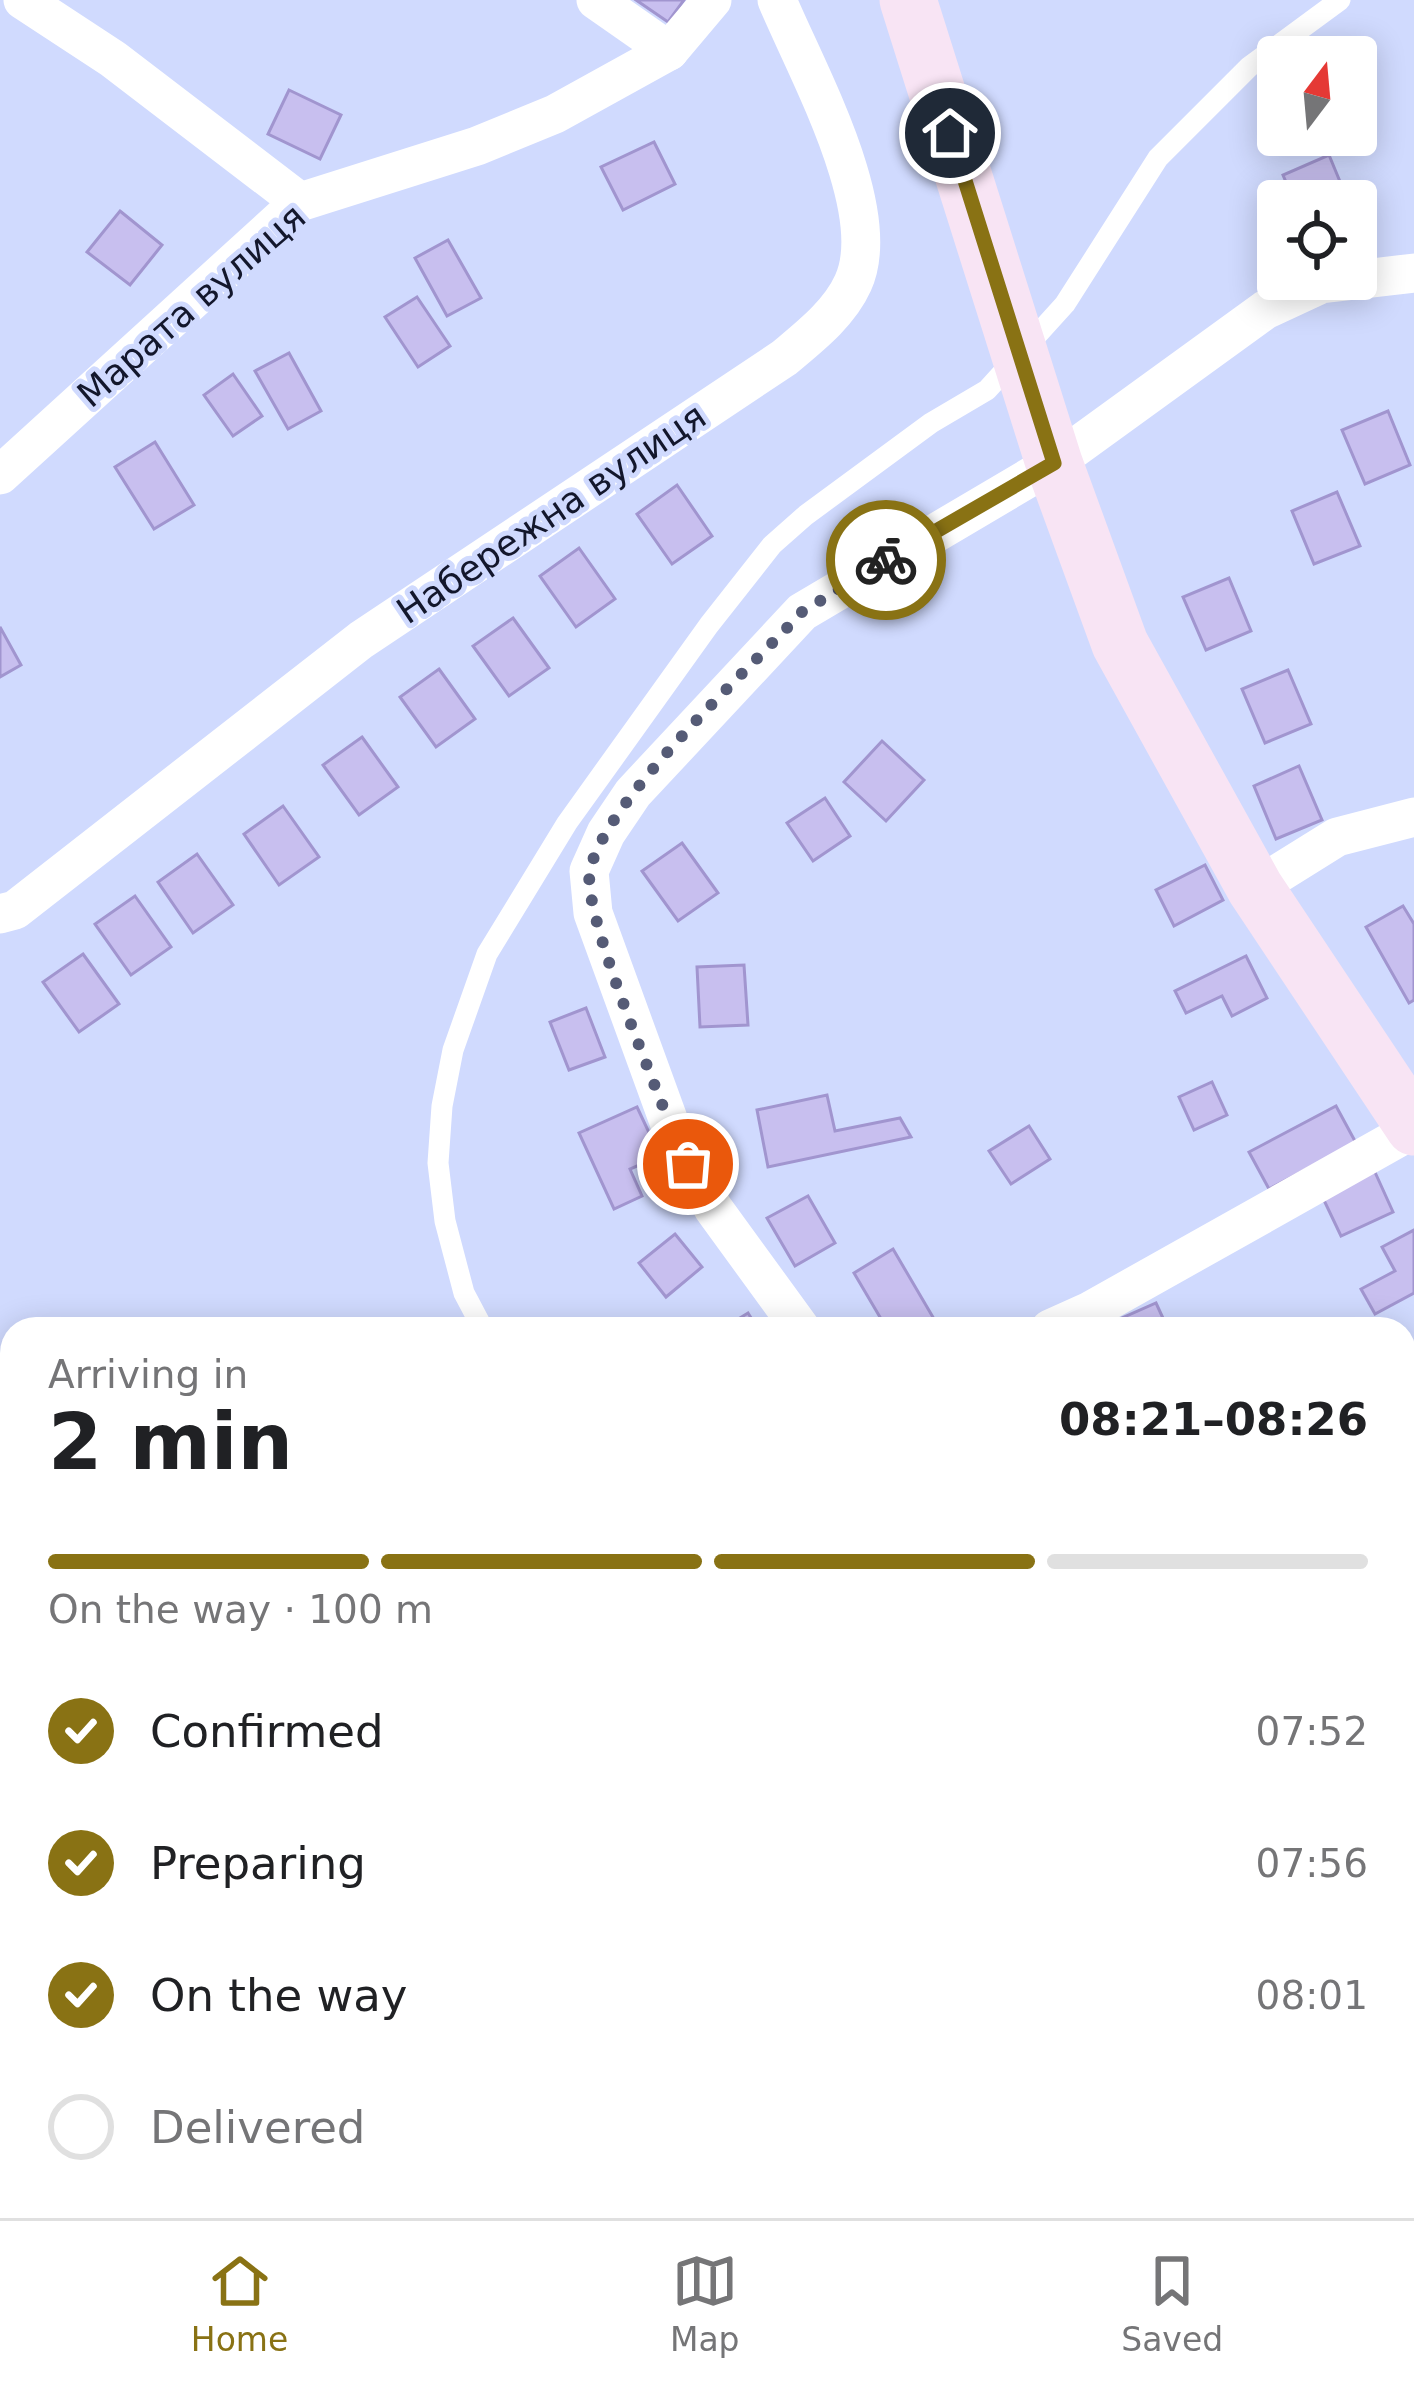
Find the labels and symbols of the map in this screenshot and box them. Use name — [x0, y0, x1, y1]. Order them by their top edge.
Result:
north arrow — [1257, 36, 1377, 156]
pin — [899, 82, 1001, 184]
street label: Марата вулиця — [69, 196, 313, 415]
street label: Набережна вулиця — [389, 395, 713, 632]
courier — [826, 500, 946, 620]
pin — [637, 1113, 739, 1215]

